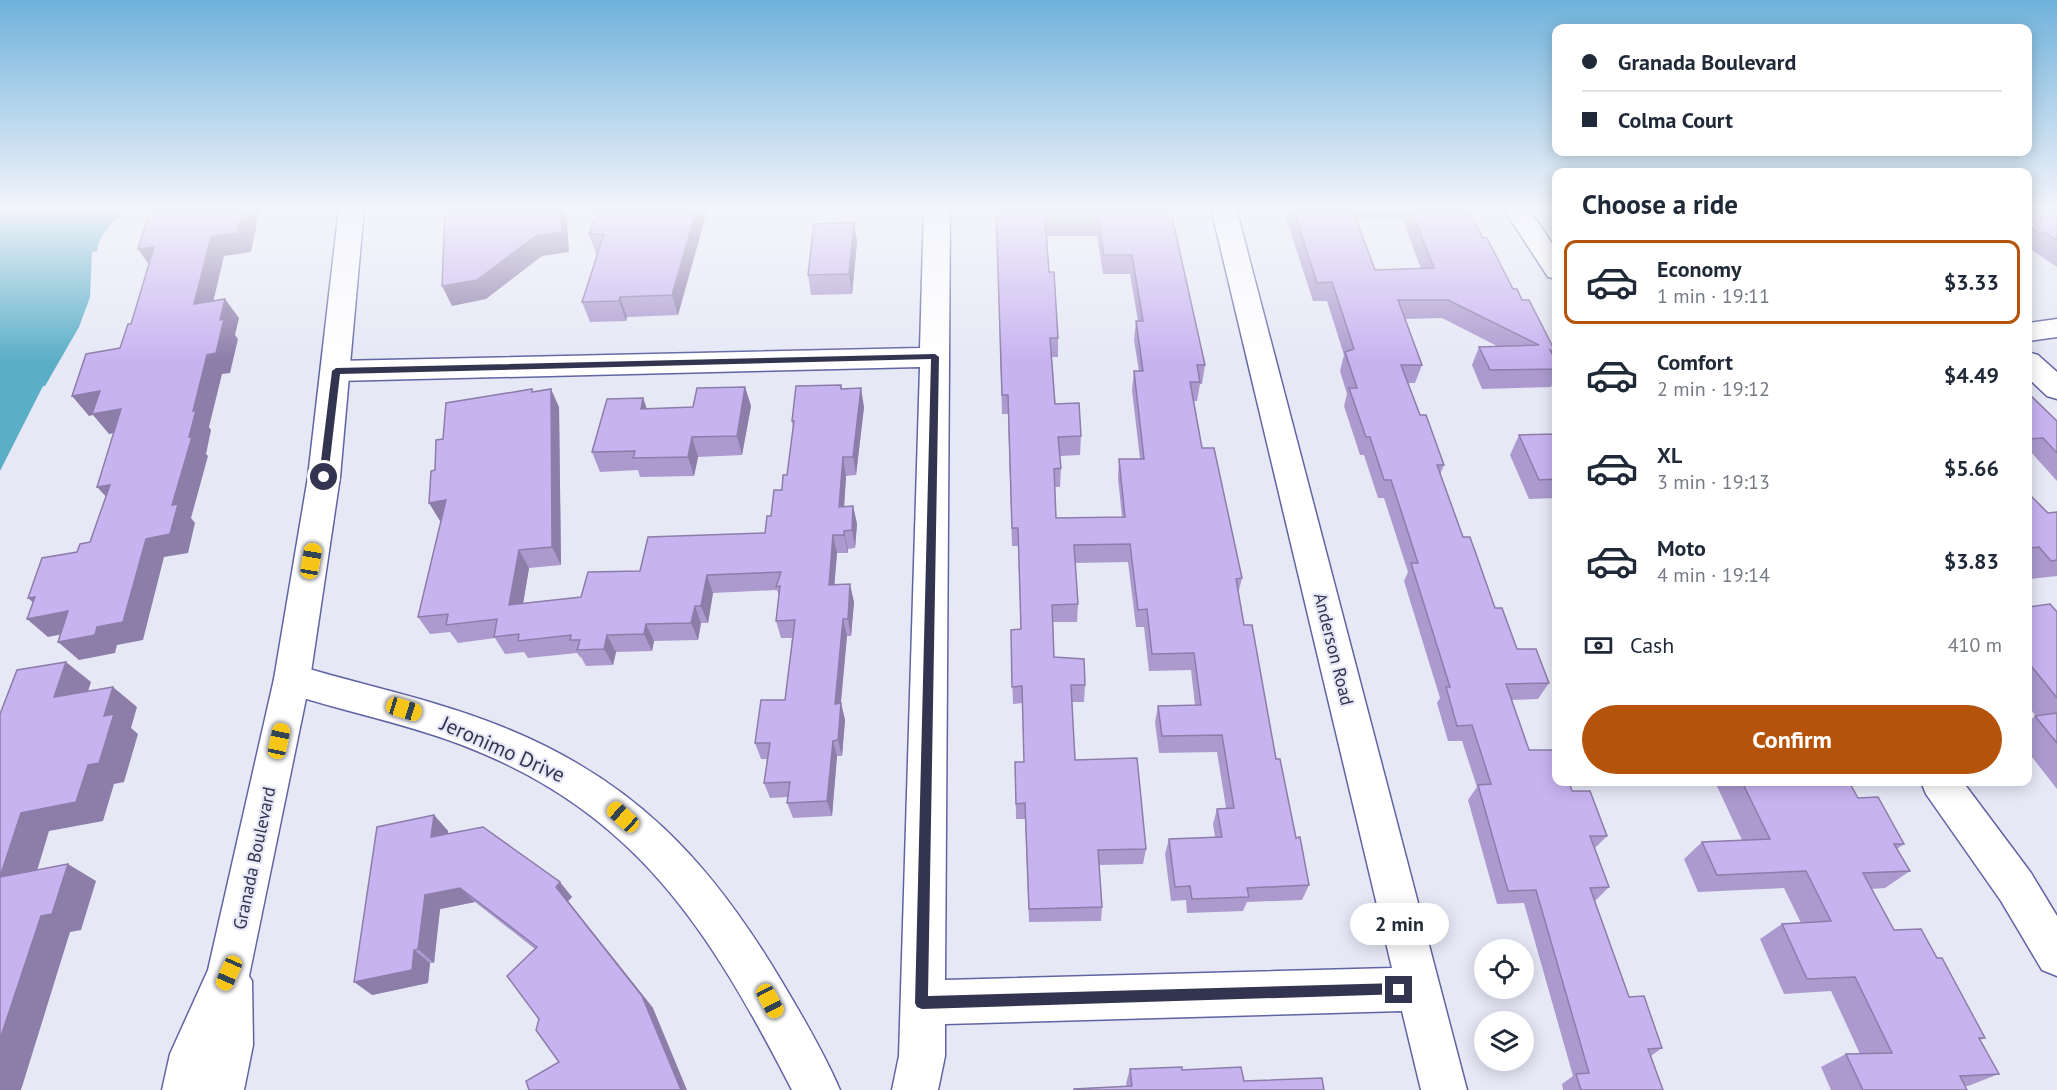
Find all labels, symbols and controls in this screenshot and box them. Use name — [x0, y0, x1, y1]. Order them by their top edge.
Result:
text: Granada Boulevard — [1618, 48, 1796, 76]
text: Colma Court — [1618, 106, 1733, 134]
text: Choose a ride — [1582, 187, 1738, 221]
icon: car — [1585, 255, 1639, 309]
text: Economy — [1657, 255, 1741, 283]
text: $3.33 — [1944, 268, 1999, 296]
text: 1 min · 19:11 — [1657, 283, 1770, 309]
icon: car — [1585, 348, 1639, 402]
text: Comfort — [1657, 348, 1733, 376]
text: $4.49 — [1944, 361, 1999, 389]
text: 2 min · 19:12 — [1657, 376, 1770, 402]
icon: car — [1585, 441, 1639, 495]
text: XL — [1657, 441, 1682, 469]
text: $5.66 — [1944, 454, 1999, 482]
route start — [310, 463, 337, 490]
text: 3 min · 19:13 — [1657, 469, 1770, 495]
icon: car — [1585, 534, 1639, 588]
text: Moto — [1657, 534, 1706, 562]
car — [299, 542, 323, 580]
text: $3.83 — [1944, 547, 1999, 575]
text: 4 min · 19:14 — [1657, 562, 1770, 588]
street label: Anderson Road — [1309, 590, 1359, 708]
icon: cash — [1582, 629, 1615, 662]
text: Cash — [1630, 631, 1674, 659]
text: 410 m — [1948, 632, 2002, 658]
car — [384, 695, 424, 723]
button: Confirm — [1582, 705, 2002, 774]
street label: Jeronimo Drive — [436, 709, 569, 788]
car — [266, 722, 292, 760]
street label: Granada Boulevard — [228, 784, 280, 932]
car — [604, 798, 642, 836]
callout: 2 min — [1350, 903, 1448, 945]
text: 2 min — [1375, 911, 1424, 937]
map controls — [1474, 939, 1534, 1071]
button: locate — [1474, 939, 1534, 999]
car — [213, 953, 245, 993]
route end — [1385, 976, 1412, 1003]
car — [754, 981, 786, 1021]
button: layers — [1474, 1011, 1534, 1071]

